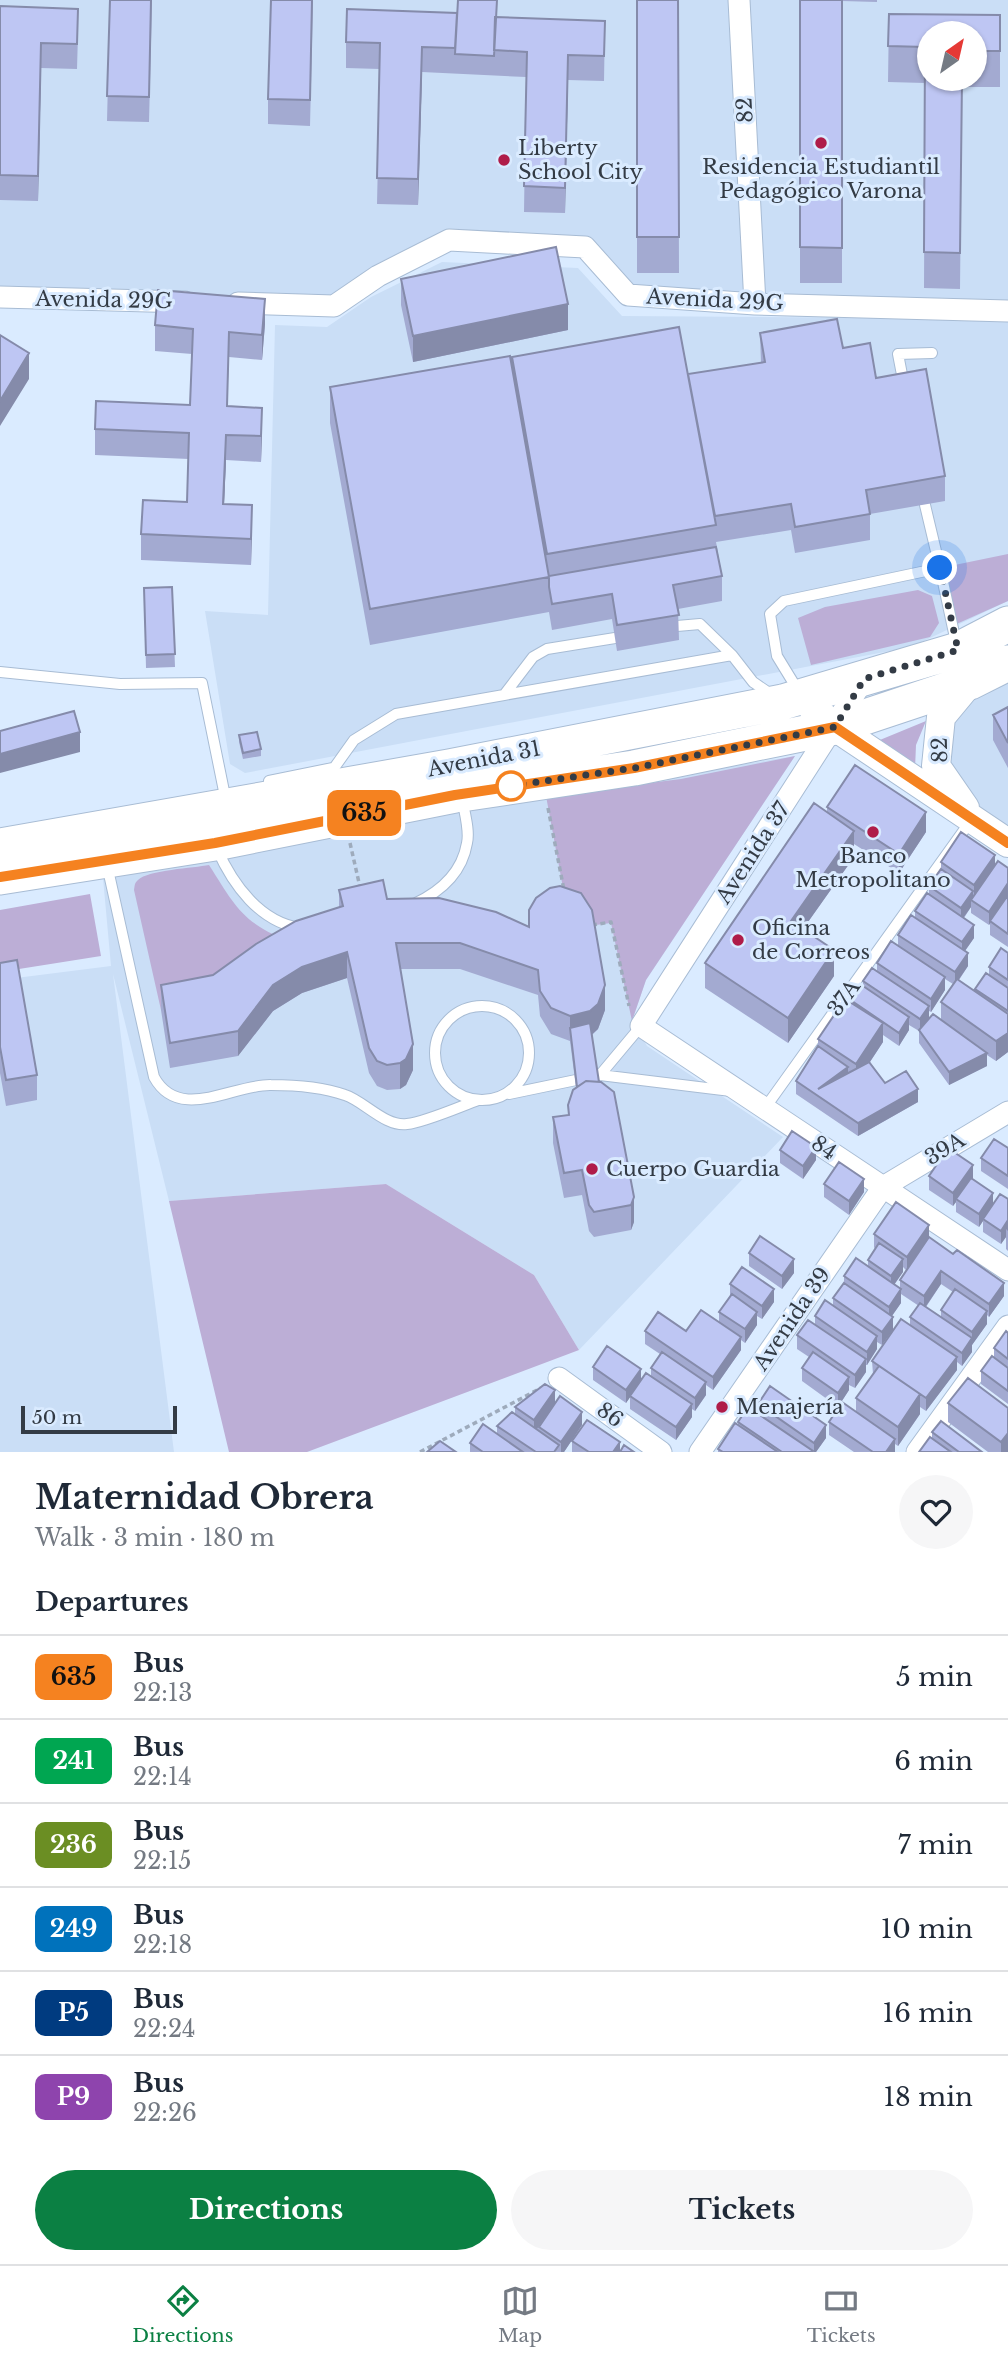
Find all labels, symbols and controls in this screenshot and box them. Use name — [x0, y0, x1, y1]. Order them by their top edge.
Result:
north arrow — [917, 21, 987, 91]
map controls — [917, 21, 987, 91]
street label: 82 — [731, 97, 759, 123]
place label: Liberty School City — [518, 135, 644, 185]
marker: Residencia Estudiantil Pedagógico Varona — [813, 135, 829, 151]
marker: Liberty School City — [496, 152, 512, 168]
place label: Residencia Estudiantil Pedagógico Varona — [702, 154, 940, 204]
street label: Avenida 29G — [645, 283, 784, 317]
street label: Avenida 29G — [34, 286, 173, 314]
your location — [922, 550, 957, 585]
street label: Avenida 31 — [424, 735, 543, 783]
street label: 82 — [927, 737, 953, 763]
unlabelled marker — [496, 771, 526, 801]
line badge: 635 — [324, 790, 404, 836]
street label: Avenida 37 — [710, 797, 796, 910]
text: 635 — [341, 798, 387, 827]
marker: Banco Metropolitano — [865, 824, 881, 840]
place label: Banco Metropolitano — [795, 843, 951, 893]
place label: Oficina de Correos — [752, 915, 870, 965]
marker: Oficina de Correos — [730, 932, 746, 948]
street label: 37A — [822, 974, 866, 1021]
street label: 39A — [920, 1127, 970, 1171]
street label: 84 — [806, 1130, 842, 1166]
place label: Cuerpo Guardia — [606, 1156, 780, 1182]
marker: Cuerpo Guardia — [584, 1161, 600, 1177]
street label: Avenida 39 — [747, 1262, 836, 1376]
place label: Menajería — [736, 1394, 844, 1420]
street label: 86 — [592, 1397, 628, 1433]
marker: Menajería — [714, 1399, 730, 1415]
scale bar — [21, 1403, 177, 1435]
text: 50 m — [32, 1406, 82, 1429]
button: heart — [899, 1475, 973, 1549]
text: Maternidad Obrera — [35, 1477, 374, 1518]
text: Walk · 3 min · 180 m — [35, 1524, 275, 1552]
text: Departures — [35, 1586, 189, 1618]
text: Bus — [133, 1647, 184, 1679]
text: 5 min — [896, 1661, 973, 1693]
text: 635 — [51, 1662, 96, 1691]
text: 22:13 — [133, 1679, 192, 1707]
text: Bus — [133, 1731, 184, 1763]
text: 6 min — [894, 1745, 973, 1777]
text: 241 — [52, 1746, 95, 1775]
text: 22:14 — [133, 1763, 192, 1791]
text: Bus — [133, 1815, 184, 1847]
text: 7 min — [898, 1829, 973, 1861]
text: 236 — [50, 1830, 97, 1859]
text: 22:15 — [133, 1847, 191, 1875]
text: Bus — [133, 1899, 184, 1931]
text: 10 min — [881, 1913, 973, 1945]
text: 249 — [50, 1914, 97, 1943]
text: 22:18 — [133, 1931, 192, 1959]
text: Bus — [133, 1983, 184, 2015]
text: 16 min — [883, 1997, 973, 2029]
text: P5 — [58, 1998, 89, 2027]
text: 22:24 — [133, 2015, 196, 2043]
text: Bus — [133, 2067, 184, 2099]
text: 18 min — [884, 2081, 973, 2113]
text: P9 — [57, 2082, 90, 2111]
text: 22:26 — [133, 2099, 197, 2127]
button: Directions — [35, 2170, 497, 2250]
button: Tickets — [511, 2170, 973, 2250]
tab: Directions — [132, 2282, 233, 2347]
tab: Map — [498, 2282, 542, 2347]
tab: Tickets — [807, 2282, 876, 2347]

